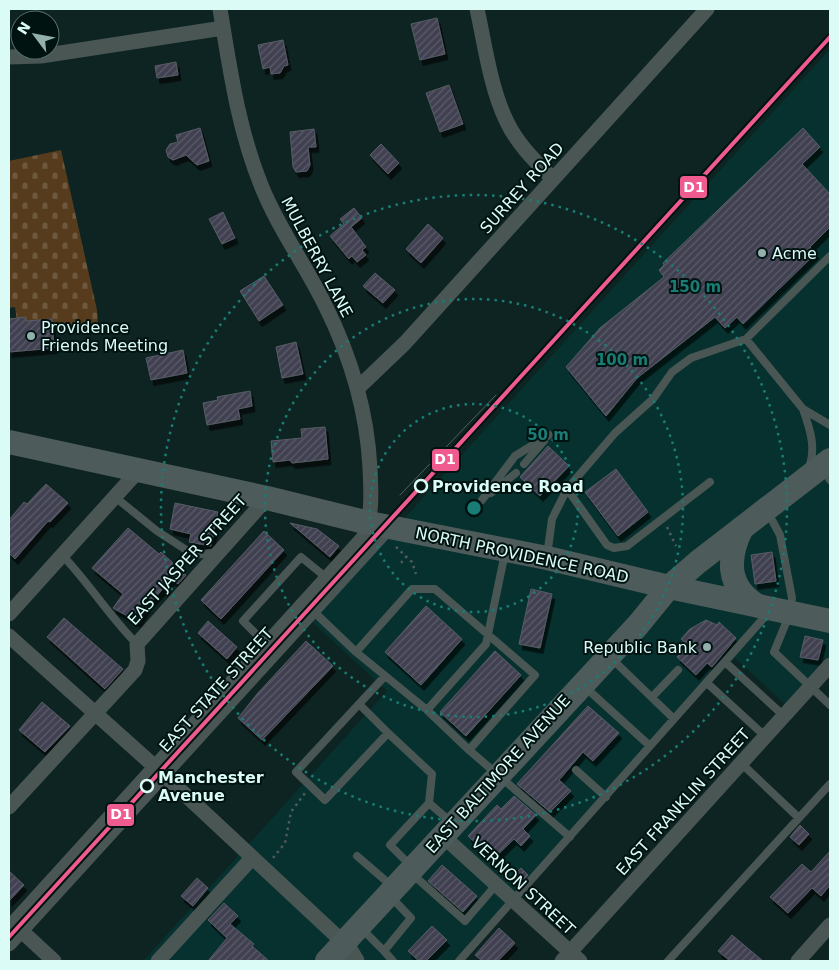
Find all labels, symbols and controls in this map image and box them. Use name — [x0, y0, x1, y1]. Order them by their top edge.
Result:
north arrow — [10, 10, 60, 60]
text: N — [14, 19, 34, 37]
street label: SURREY ROAD — [476, 139, 568, 237]
line badge: D1 — [679, 175, 708, 199]
text: D1 — [683, 179, 705, 195]
street label: MULBERRY LANE — [277, 193, 357, 321]
place label: Acme — [772, 244, 817, 263]
marker: Acme — [756, 247, 768, 259]
text: 150 m — [669, 278, 721, 296]
place label: Providence Friends Meeting — [41, 318, 168, 355]
marker: Providence Friends Meeting — [25, 330, 37, 342]
text: 100 m — [596, 351, 648, 369]
text: 50 m — [527, 426, 569, 444]
line badge: D1 — [431, 448, 460, 472]
text: D1 — [434, 451, 456, 467]
place label: Providence Road — [432, 477, 584, 496]
marker: Providence Road — [414, 479, 428, 493]
street label: EAST JASPER STREET — [124, 491, 251, 629]
centre of rings — [465, 499, 483, 517]
street label: NORTH PROVIDENCE ROAD — [414, 523, 630, 587]
street label: EAST STATE STREET — [155, 624, 277, 756]
place label: Republic Bank — [583, 638, 698, 657]
marker: Republic Bank — [701, 641, 713, 653]
street label: EAST BALTIMORE AVENUE — [422, 691, 574, 857]
street label: EAST FRANKLIN STREET — [612, 725, 754, 879]
place label: Manchester Avenue — [158, 768, 264, 805]
marker: Manchester Avenue — [140, 779, 154, 793]
line badge: D1 — [106, 803, 135, 827]
text: D1 — [110, 806, 132, 822]
street label: VERNON STREET — [467, 833, 579, 939]

